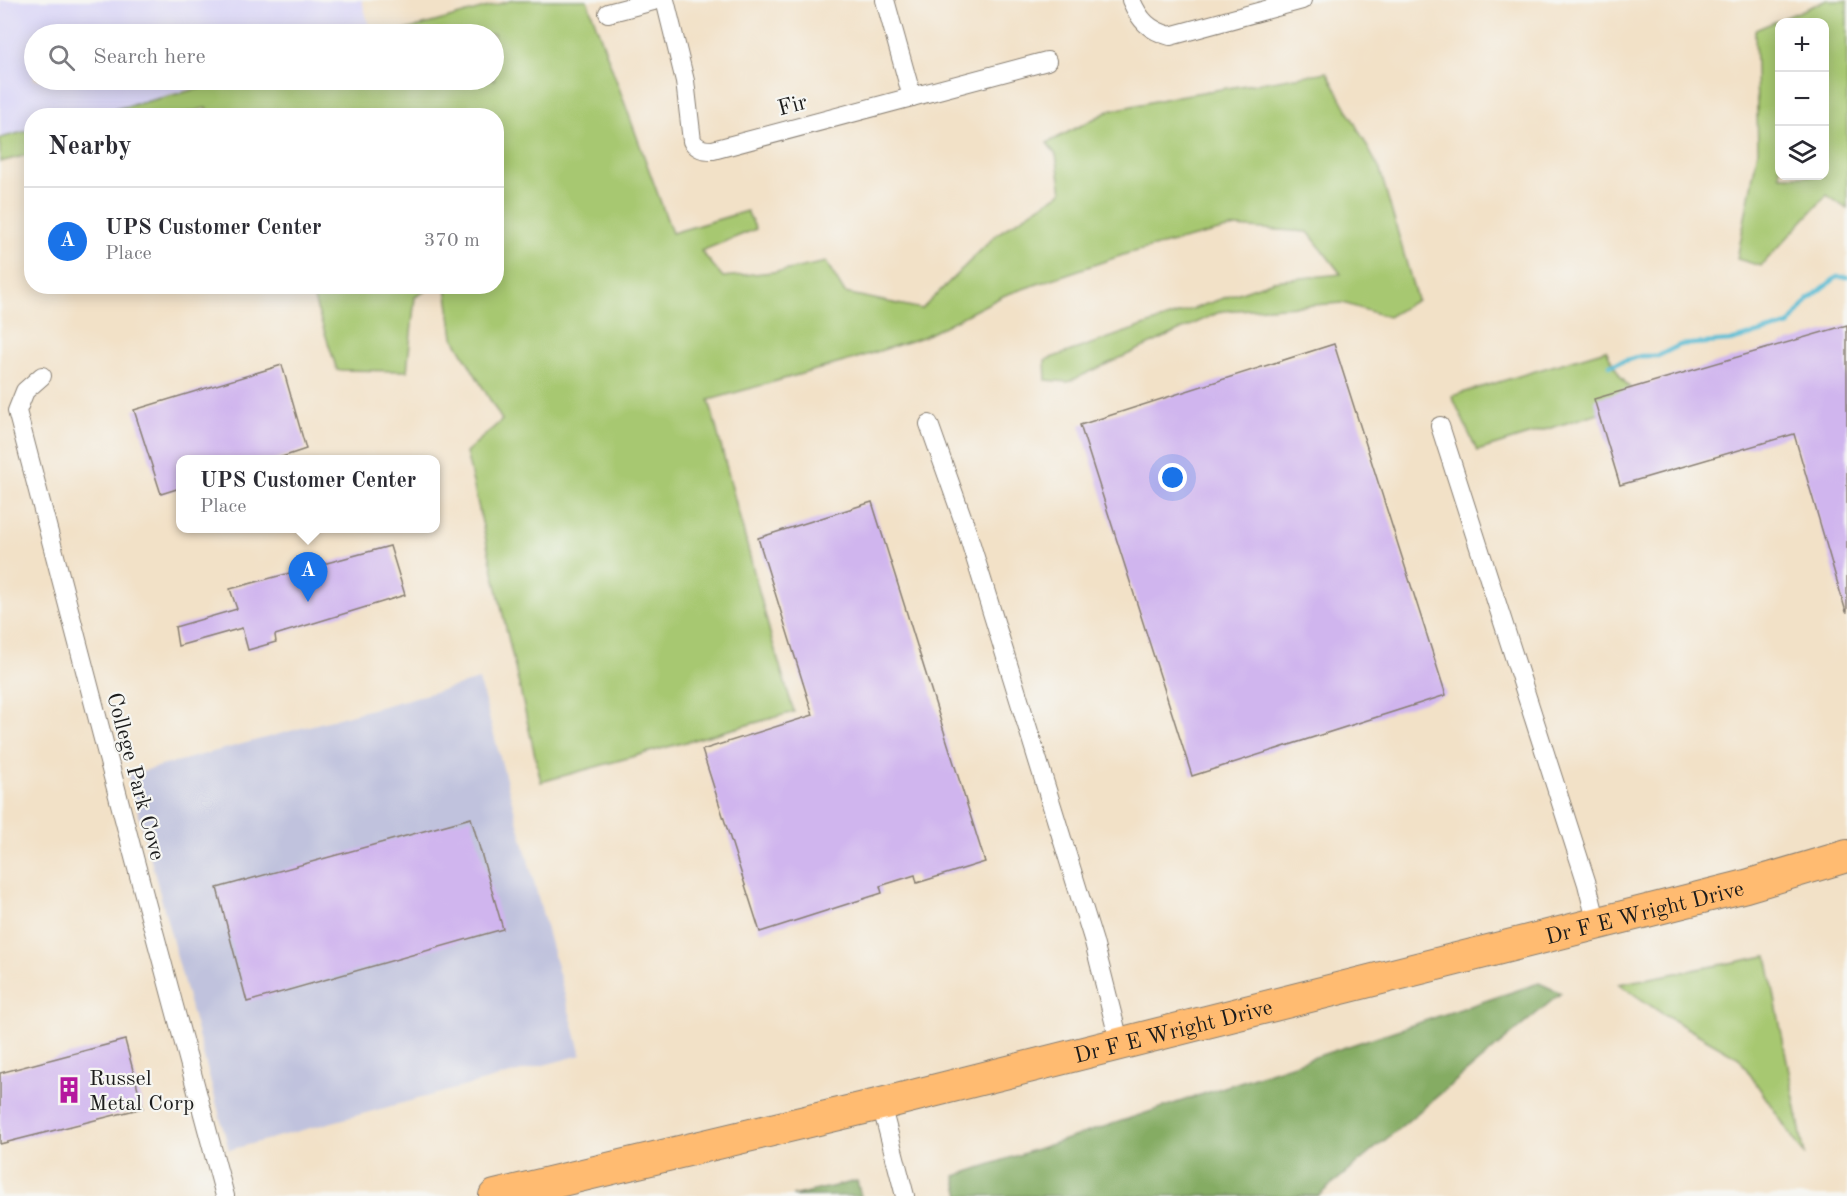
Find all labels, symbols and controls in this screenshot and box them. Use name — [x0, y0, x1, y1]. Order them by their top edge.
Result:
map controls — [1775, 18, 1829, 180]
button: + — [1775, 18, 1829, 72]
search box — [24, 24, 504, 90]
icon: search — [45, 41, 78, 74]
text: Search here — [93, 46, 206, 68]
button: − — [1775, 72, 1829, 126]
street label: Fir — [775, 91, 810, 120]
button: layers — [1775, 126, 1829, 180]
text: Nearby — [48, 134, 132, 160]
text: UPS Customer Center — [105, 217, 322, 239]
text: A — [60, 231, 75, 251]
text: 370 m — [424, 231, 480, 251]
text: Place — [105, 244, 152, 264]
popup — [176, 455, 440, 533]
your location — [1158, 463, 1187, 492]
text: UPS Customer Center — [200, 470, 416, 492]
text: Place — [200, 497, 246, 517]
pin: A — [288, 552, 328, 602]
street label: College Park Cove — [102, 690, 168, 863]
street label: Dr F E Wright Drive — [1543, 878, 1746, 949]
street label: Dr F E Wright Drive — [1072, 997, 1275, 1068]
place label: Russel Metal Corp — [89, 1068, 194, 1115]
building icon: Russel Metal Corp — [54, 1075, 84, 1105]

